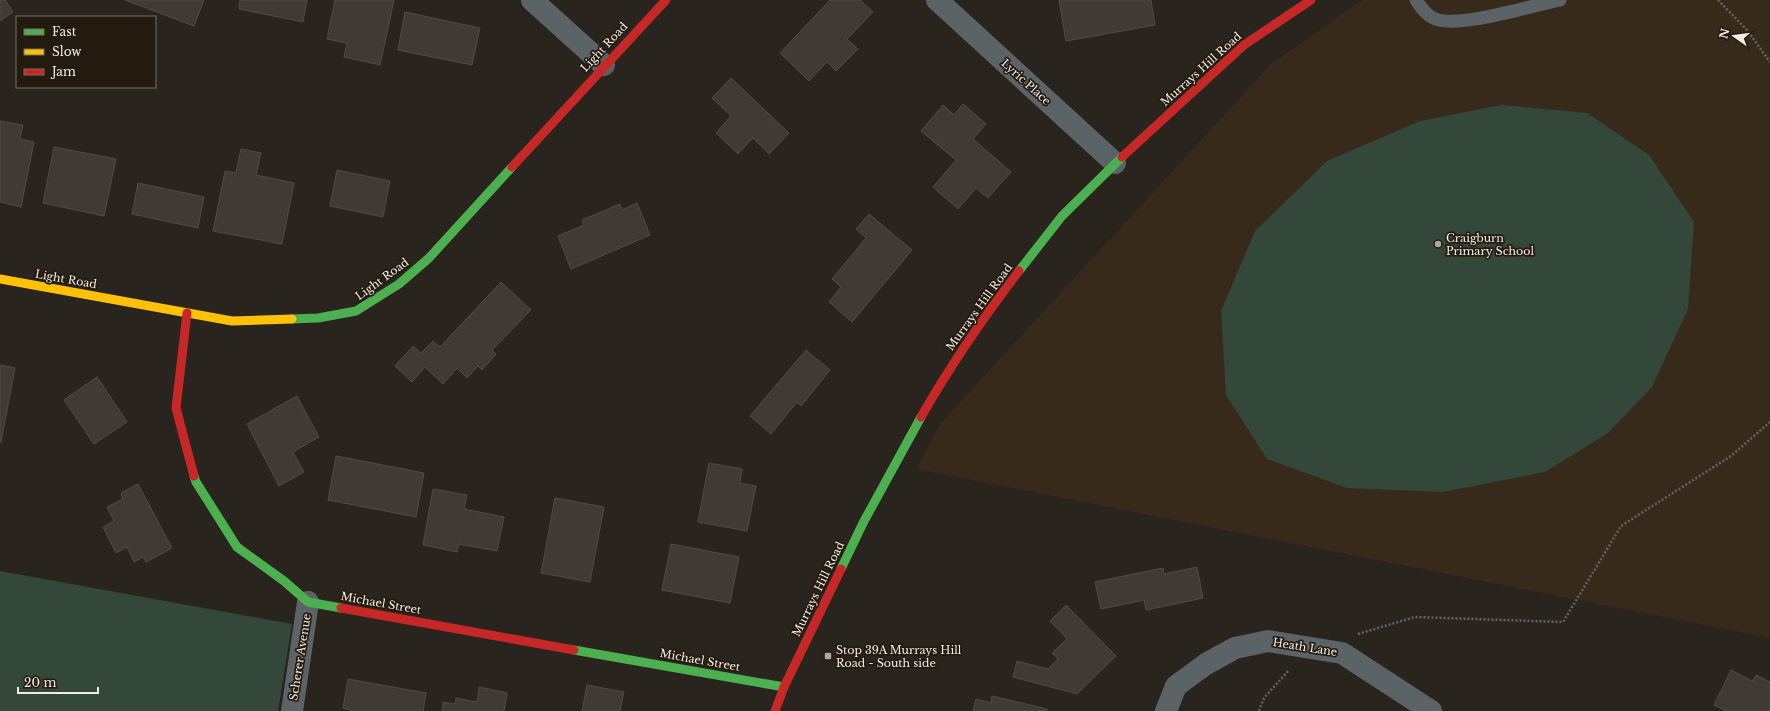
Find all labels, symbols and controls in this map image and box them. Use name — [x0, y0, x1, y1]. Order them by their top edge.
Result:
legend — [16, 16, 156, 88]
north arrow — [1714, 16, 1754, 56]
street label: Light Road — [578, 19, 631, 75]
text: Fast — [52, 24, 77, 39]
text: N — [1716, 26, 1732, 40]
street label: Murrays Hill Road — [1158, 29, 1245, 109]
text: Slow — [52, 44, 82, 59]
street label: Lyric Place — [998, 56, 1054, 108]
text: Jam — [50, 64, 76, 79]
place label: Craigburn Primary School — [1446, 231, 1535, 258]
marker: Craigburn Primary School — [1433, 239, 1443, 249]
street label: Light Road — [353, 255, 412, 303]
street label: Murrays Hill Road — [943, 260, 1016, 353]
street label: Light Road — [34, 267, 99, 291]
street label: Murrays Hill Road — [789, 539, 847, 639]
street label: Michael Street — [340, 589, 423, 617]
street label: Scherer Avenue — [286, 613, 314, 701]
street label: Heath Lane — [1272, 635, 1338, 659]
place label: Stop 39A Murrays Hill Road - South side — [836, 643, 962, 670]
street label: Michael Street — [659, 646, 742, 674]
marker: Stop 39A Murrays Hill Road - South side — [823, 651, 833, 661]
scale bar — [18, 669, 98, 695]
text: 20 m — [24, 675, 56, 690]

